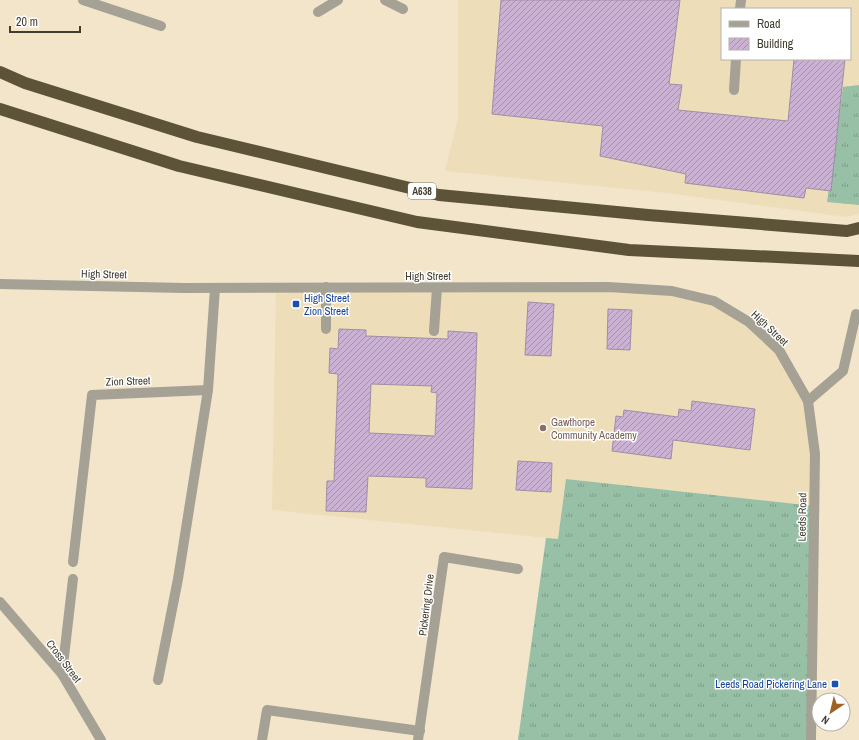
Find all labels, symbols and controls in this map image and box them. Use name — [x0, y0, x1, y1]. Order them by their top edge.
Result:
scale bar — [10, 8, 80, 34]
legend — [721, 8, 851, 60]
text: 20 m — [16, 14, 38, 30]
text: Road — [757, 16, 781, 32]
text: Building — [757, 36, 794, 52]
road number: A638 — [408, 183, 436, 199]
street label: High Street — [81, 267, 127, 281]
street label: High Street — [405, 269, 451, 283]
place label: High Street Zion Street — [304, 291, 350, 318]
marker: High Street Zion Street — [291, 299, 301, 309]
street label: High Street — [749, 307, 792, 349]
street label: Zion Street — [105, 373, 151, 389]
place label: Gawthorpe Community Academy — [551, 415, 637, 442]
marker: Gawthorpe Community Academy — [538, 423, 548, 433]
street label: Leeds Road — [795, 493, 809, 541]
street label: Pickering Drive — [415, 573, 437, 637]
street label: Cross Street — [43, 637, 85, 686]
place label: Leeds Road Pickering Lane — [715, 677, 827, 691]
marker: Leeds Road Pickering Lane — [830, 679, 840, 689]
north arrow — [811, 692, 851, 732]
text: N — [819, 713, 832, 728]

